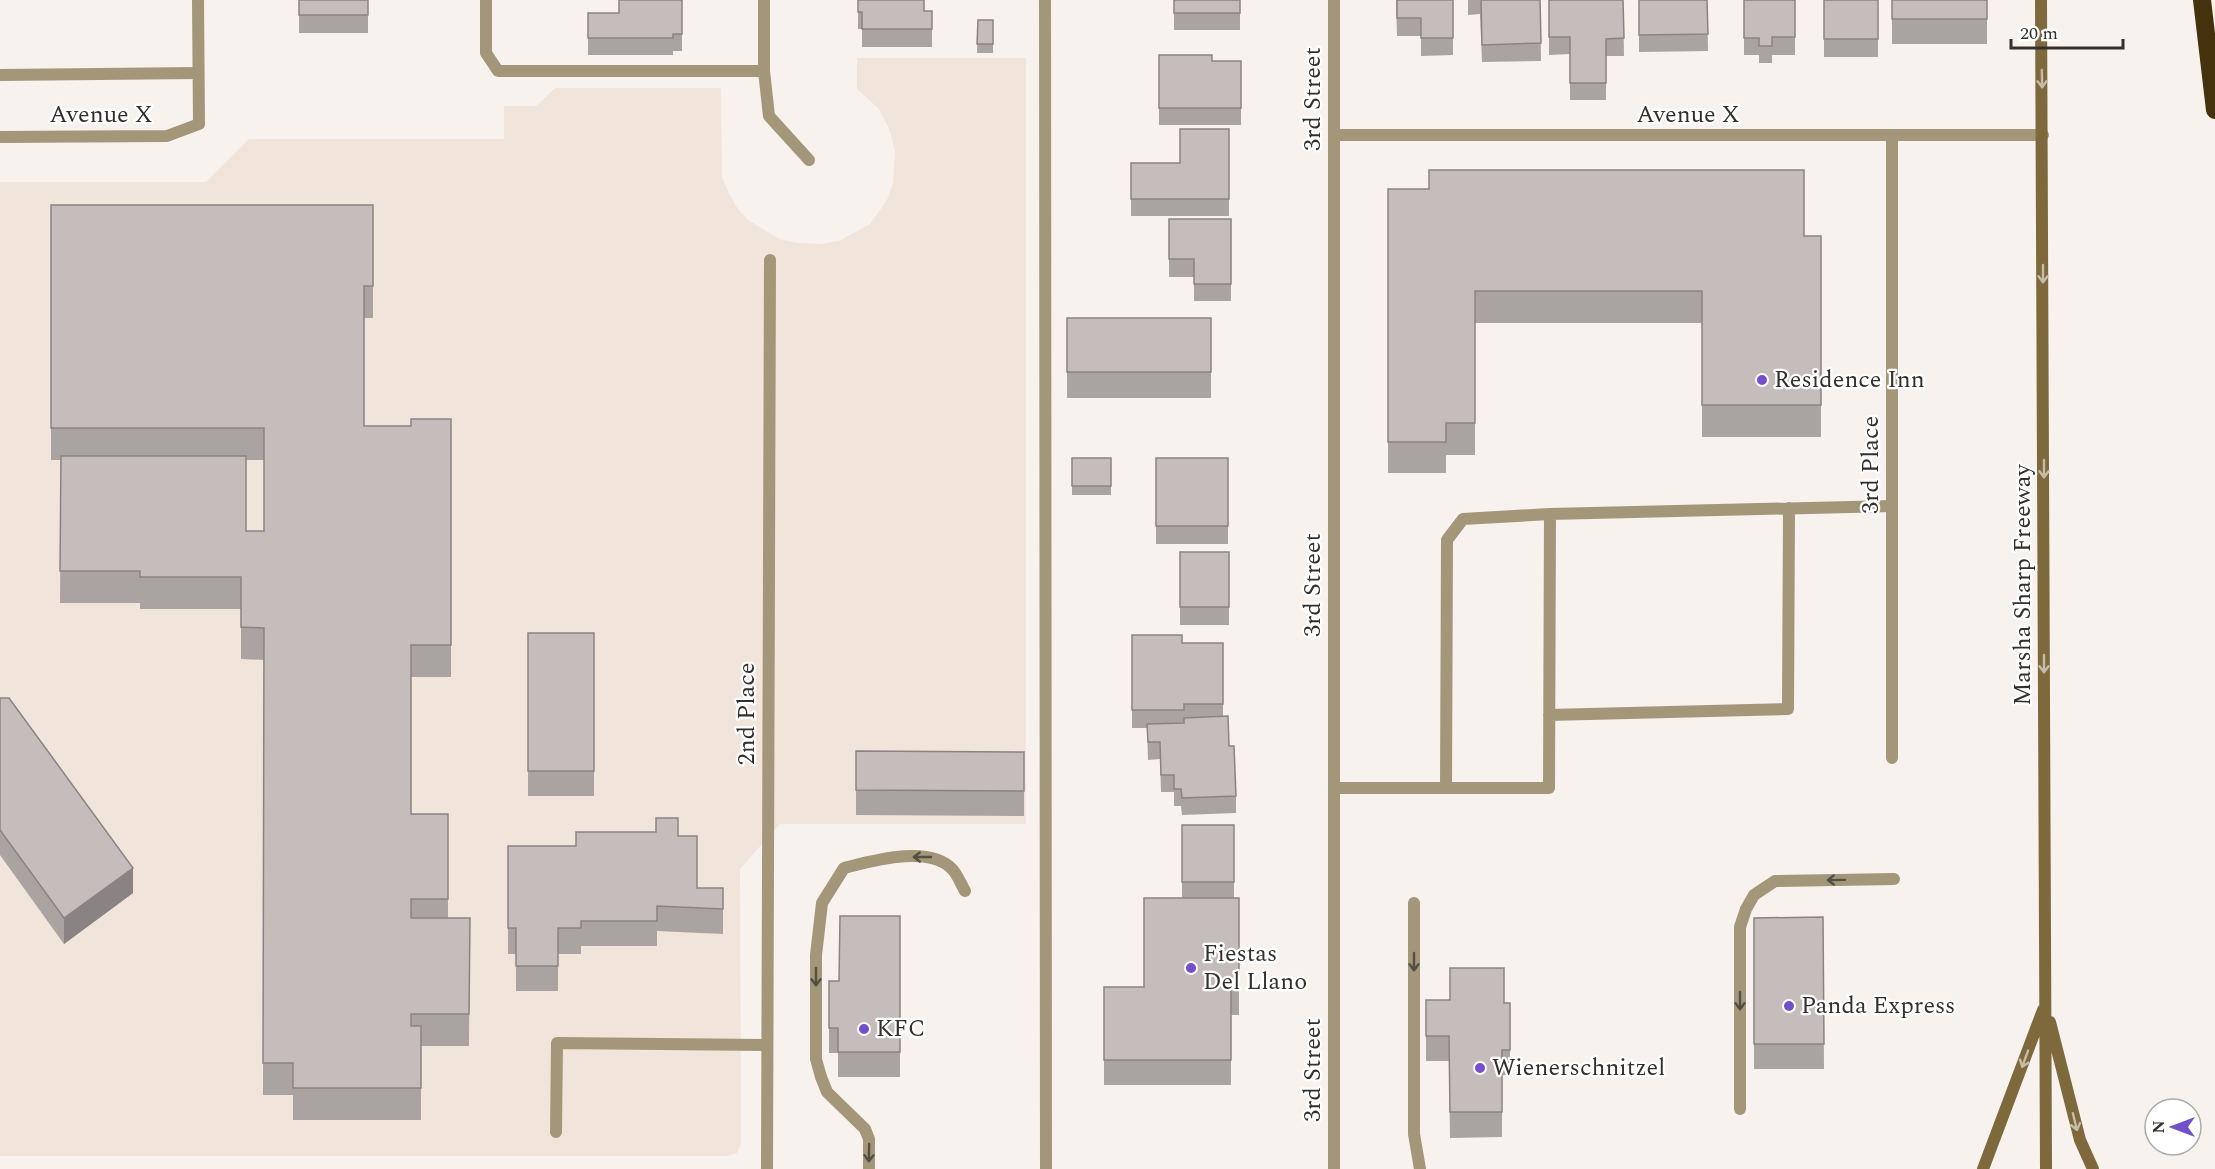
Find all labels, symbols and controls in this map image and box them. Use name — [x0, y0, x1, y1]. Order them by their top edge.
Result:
scale bar — [2011, 12, 2124, 50]
text: 20 m — [2020, 20, 2058, 47]
street label: 3rd Street — [1295, 47, 1331, 151]
one-way arrow — [2036, 69, 2048, 89]
street label: Avenue X — [50, 97, 152, 133]
street label: Avenue X — [1637, 97, 1739, 133]
one-way arrow — [2037, 264, 2049, 284]
place label: Residence Inn — [1774, 362, 1925, 398]
marker: Residence Inn — [1755, 373, 1769, 387]
street label: 3rd Place — [1853, 416, 1889, 514]
one-way arrow — [2038, 459, 2050, 479]
street label: Marsha Sharp Freeway — [2005, 463, 2041, 706]
street label: 3rd Street — [1295, 533, 1331, 637]
one-way arrow — [2038, 654, 2050, 674]
street label: 2nd Place — [729, 663, 765, 765]
one-way arrow — [913, 851, 933, 863]
one-way arrow — [1826, 874, 1846, 886]
place label: Fiestas Del Llano — [1203, 936, 1307, 1000]
one-way arrow — [1408, 951, 1420, 971]
marker: Fiestas Del Llano — [1184, 961, 1198, 975]
one-way arrow — [810, 966, 822, 986]
place label: Panda Express — [1801, 988, 1956, 1024]
one-way arrow — [1734, 991, 1746, 1011]
marker: Panda Express — [1782, 999, 1796, 1013]
place label: KFC — [876, 1011, 925, 1047]
street label: 3rd Street — [1295, 1018, 1331, 1122]
marker: KFC — [857, 1022, 871, 1036]
one-way arrow — [2019, 1049, 2030, 1067]
place label: Wienerschnitzel — [1492, 1050, 1665, 1086]
marker: Wienerschnitzel — [1473, 1061, 1487, 1075]
north arrow — [2143, 1097, 2203, 1157]
one-way arrow — [2070, 1112, 2082, 1131]
text: N — [2147, 1120, 2171, 1134]
one-way arrow — [863, 1142, 875, 1162]

